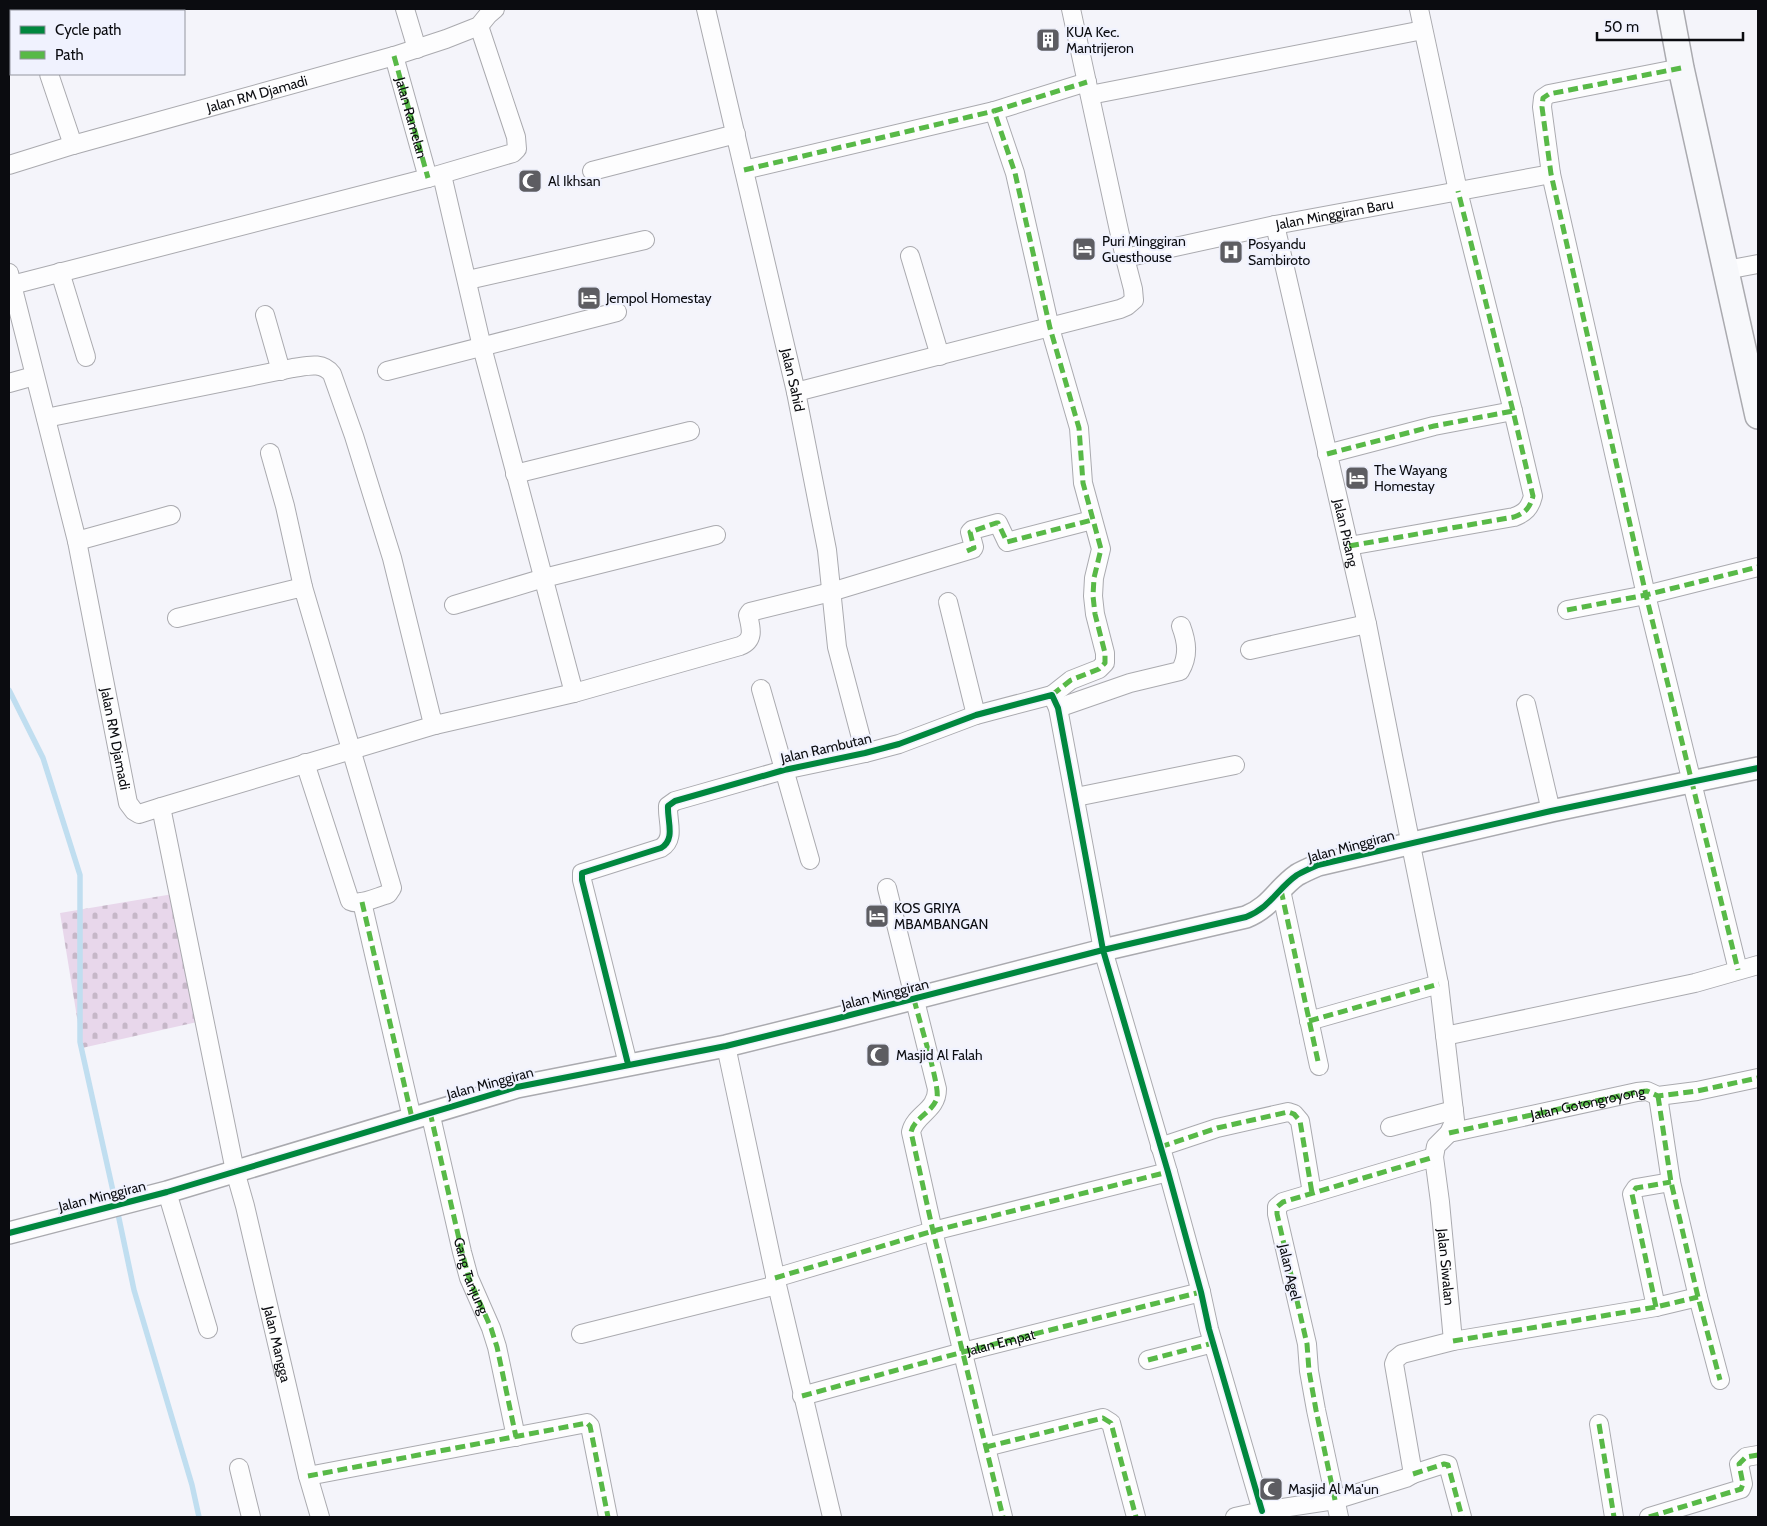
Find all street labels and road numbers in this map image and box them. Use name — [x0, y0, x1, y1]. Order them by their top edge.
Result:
street label: Jalan RM Djamadi — [204, 71, 309, 117]
street label: Jalan Ramelan — [391, 74, 431, 161]
street label: Jalan Minggiran Baru — [1273, 194, 1395, 234]
street label: Jalan Sahid — [777, 345, 809, 413]
street label: Jalan Pisang — [1329, 496, 1363, 570]
street label: Jalan RM Djamadi — [97, 685, 134, 791]
street label: Jalan Rambutan — [778, 729, 873, 767]
street label: Jalan Minggiran — [1305, 826, 1397, 866]
street label: Jalan Minggiran — [839, 974, 931, 1014]
street label: Jalan Minggiran — [444, 1063, 536, 1103]
street label: Jalan Gotongroyong — [1528, 1082, 1647, 1124]
street label: Jalan Minggiran — [56, 1176, 148, 1216]
street label: Jalan Siwalan — [1433, 1227, 1459, 1306]
street label: Gang Tanjung — [450, 1236, 493, 1318]
street label: Jalan Agel — [1275, 1241, 1305, 1303]
street label: Jalan Mangga — [259, 1303, 295, 1384]
street label: Jalan Empat — [964, 1325, 1037, 1360]

